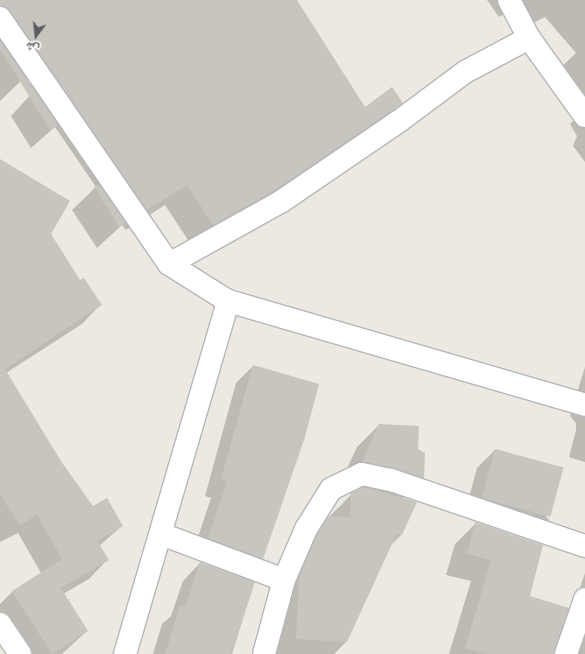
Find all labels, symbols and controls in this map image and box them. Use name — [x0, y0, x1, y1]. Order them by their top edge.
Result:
north arrow — [16, 16, 56, 56]
text: ش — [25, 40, 41, 55]

